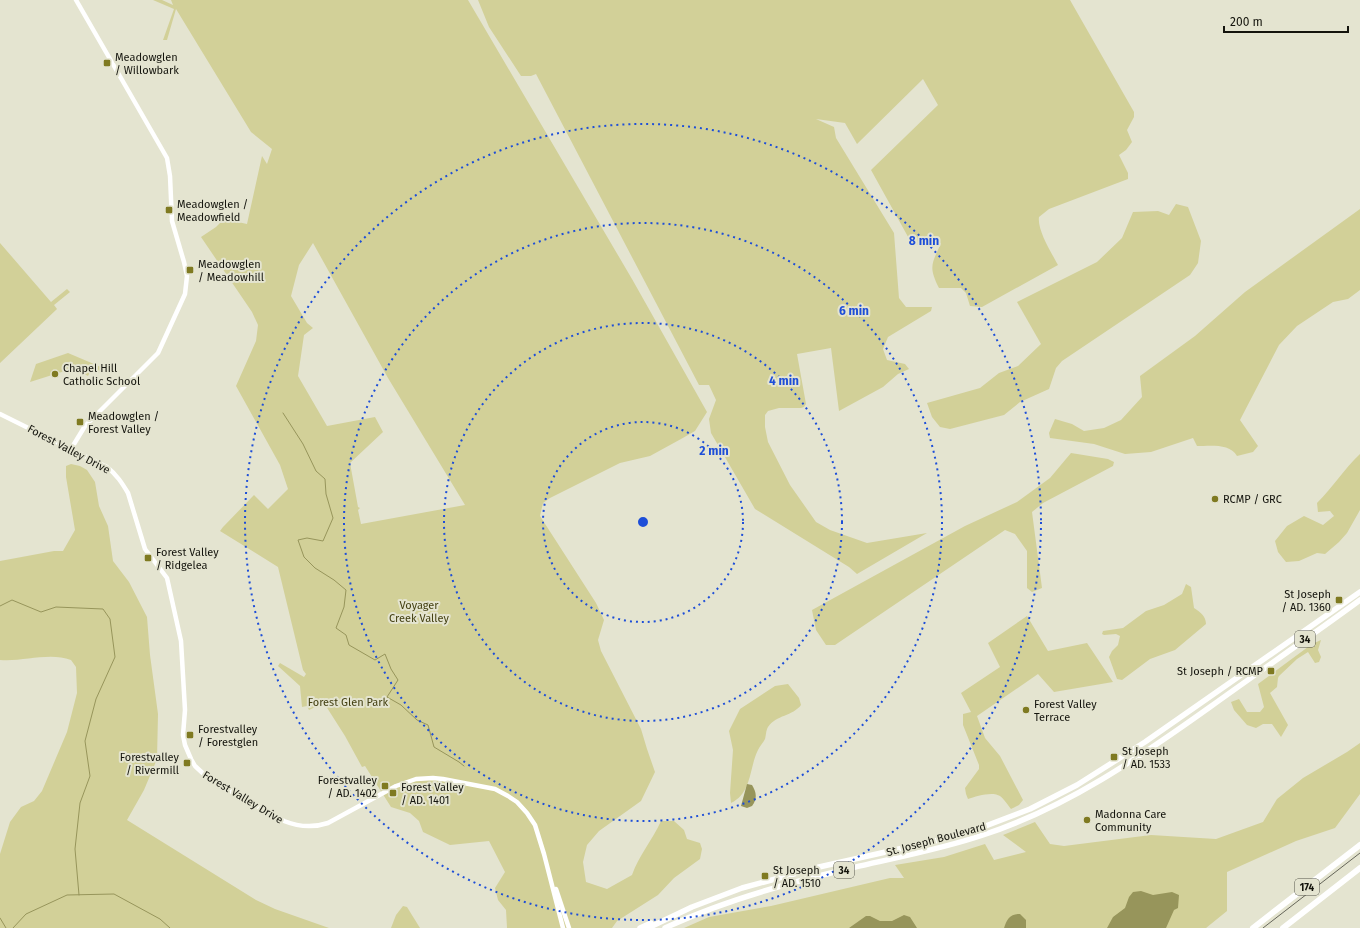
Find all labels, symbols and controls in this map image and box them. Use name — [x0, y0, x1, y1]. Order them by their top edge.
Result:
scale bar — [1224, 8, 1348, 34]
text: 200 m — [1230, 15, 1263, 29]
place label: Meadowglen / Willowbark — [115, 51, 179, 77]
marker: Meadowglen / Willowbark — [102, 58, 112, 68]
place label: Meadowglen / Meadowfield — [177, 198, 248, 224]
marker: Meadowglen / Meadowfield — [164, 205, 174, 215]
text: 8 min — [909, 234, 939, 248]
place label: Meadowglen / Meadowhill — [198, 258, 264, 284]
marker: Meadowglen / Meadowhill — [185, 265, 195, 275]
text: 6 min — [839, 304, 869, 318]
place label: Chapel Hill Catholic School — [63, 362, 140, 388]
marker: Chapel Hill Catholic School — [50, 369, 60, 379]
text: 4 min — [769, 374, 799, 388]
place label: Meadowglen / Forest Valley — [88, 410, 159, 436]
marker: Meadowglen / Forest Valley — [75, 417, 85, 427]
street label: Forest Valley Drive — [25, 422, 112, 477]
text: 2 min — [699, 444, 729, 458]
place label: RCMP / GRC — [1223, 493, 1282, 506]
marker: RCMP / GRC — [1210, 494, 1220, 504]
centre of rings — [636, 515, 650, 529]
place label: Forest Valley / Ridgelea — [156, 546, 219, 572]
marker: Forest Valley / Ridgelea — [143, 553, 153, 563]
place label: St Joseph / AD. 1360 — [1281, 588, 1331, 614]
marker: St Joseph / AD. 1360 — [1334, 595, 1344, 605]
park label: Voyager Creek Valley — [389, 599, 449, 625]
road number: 34 — [1295, 631, 1315, 647]
place label: St Joseph / RCMP — [1177, 665, 1264, 678]
marker: St Joseph / RCMP — [1266, 666, 1276, 676]
park label: Forest Glen Park — [308, 696, 389, 709]
place label: Forest Valley Terrace — [1034, 698, 1097, 724]
marker: Forest Valley Terrace — [1021, 705, 1031, 715]
place label: Forestvalley / Forestglen — [198, 723, 258, 749]
marker: Forestvalley / Forestglen — [185, 730, 195, 740]
place label: St Joseph / AD. 1533 — [1122, 745, 1171, 771]
place label: Forestvalley / Rivermill — [120, 751, 180, 777]
marker: St Joseph / AD. 1533 — [1109, 752, 1119, 762]
marker: Forestvalley / Rivermill — [182, 758, 192, 768]
street label: Forest Valley Drive — [200, 768, 285, 827]
place label: Forestvalley / AD. 1402 — [318, 774, 378, 800]
marker: Forestvalley / AD. 1402 — [380, 781, 390, 791]
place label: Forest Valley / AD. 1401 — [401, 781, 464, 807]
marker: Forest Valley / AD. 1401 — [388, 788, 398, 798]
place label: Madonna Care Community — [1095, 808, 1166, 834]
marker: Madonna Care Community — [1082, 815, 1092, 825]
street label: St. Joseph Boulevard — [885, 820, 987, 859]
road number: 34 — [834, 862, 854, 878]
place label: St Joseph / AD. 1510 — [773, 864, 821, 890]
marker: St Joseph / AD. 1510 — [760, 871, 770, 881]
road number: 174 — [1295, 879, 1319, 895]

